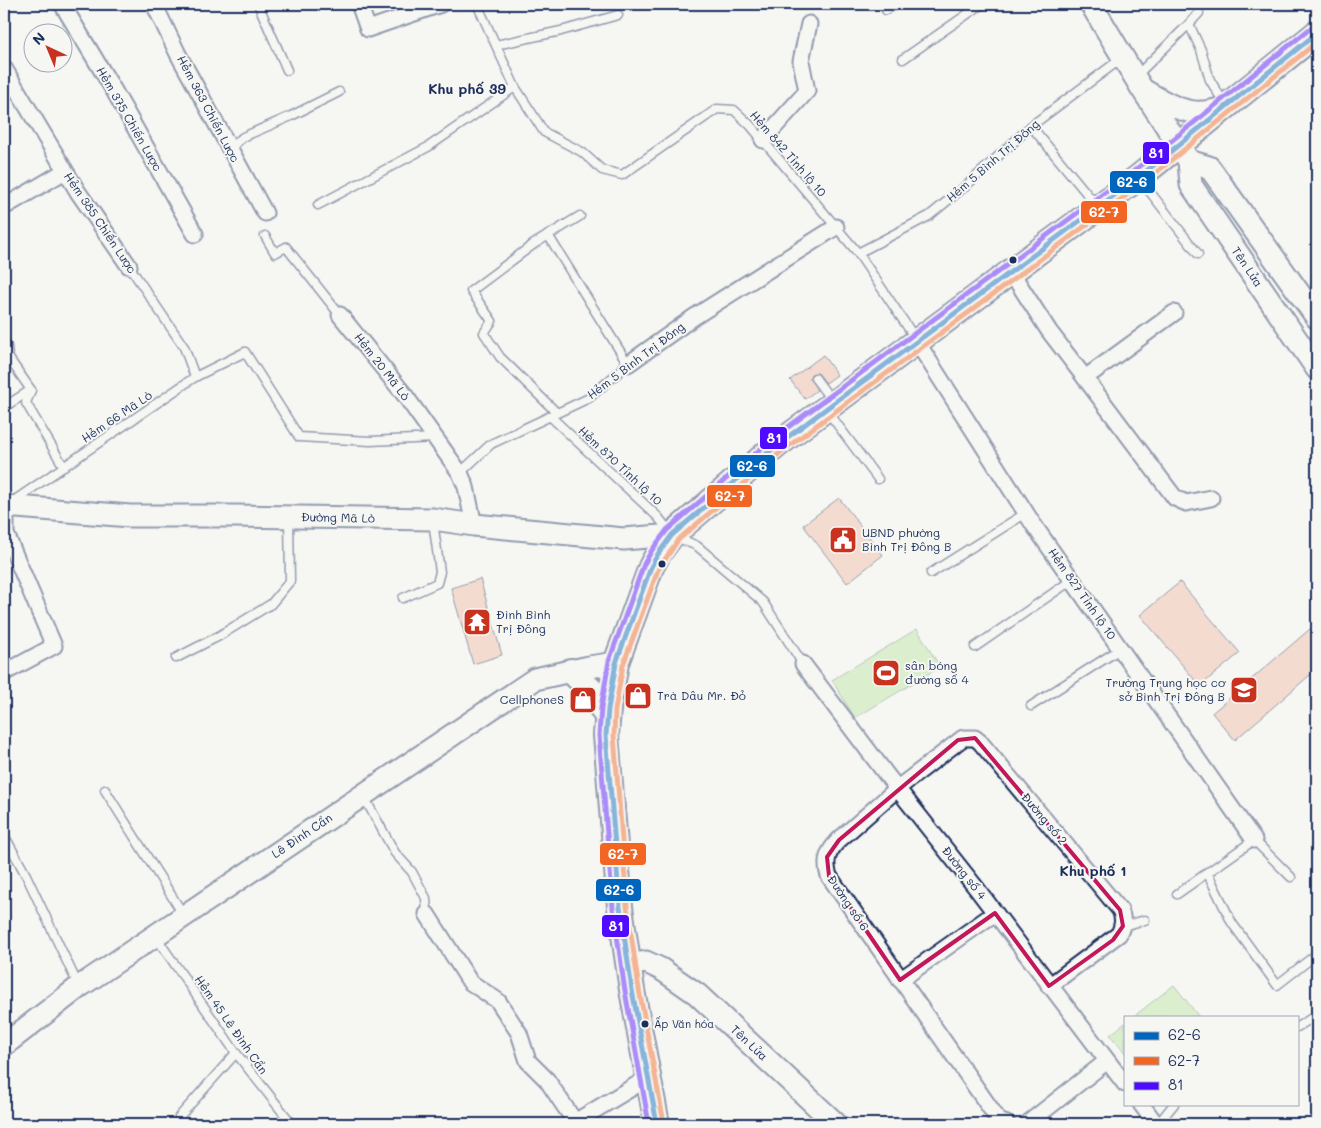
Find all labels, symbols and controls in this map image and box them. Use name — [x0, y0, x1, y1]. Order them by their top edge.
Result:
north arrow — [22, 22, 72, 72]
text: N — [28, 28, 49, 49]
street label: Hẻm 363 Chiến Lược — [174, 52, 244, 165]
street label: Hẻm 375 Chiến Lược — [93, 63, 166, 174]
district label: Khu phố 39 — [428, 79, 506, 98]
street label: Hẻm 842 Tỉnh lộ 10 — [747, 107, 831, 200]
street label: Hẻm 5 Bình Trị Đông — [942, 115, 1042, 205]
line badge: 81 — [1142, 141, 1170, 165]
text: 81 — [1149, 143, 1163, 162]
street label: Hẻm 385 Chiến Lược — [61, 169, 141, 276]
line badge: 62-6 — [1109, 170, 1156, 194]
text: 62-6 — [1117, 172, 1147, 191]
line badge: 62-7 — [1080, 200, 1128, 224]
text: 62-7 — [1089, 202, 1119, 221]
street label: Tên Lửa — [1229, 243, 1267, 290]
unlabelled marker — [1008, 255, 1018, 265]
street label: Hẻm 5 Bình Trị Đông — [583, 318, 687, 402]
street label: Hẻm 20 Mã Lò — [351, 329, 414, 403]
street label: Hẻm 66 Mã Lò — [78, 387, 155, 446]
street label: Hẻm 870 Tỉnh lộ 10 — [575, 422, 666, 509]
line badge: 81 — [759, 426, 788, 450]
text: 81 — [767, 428, 781, 447]
line badge: 62-6 — [729, 454, 776, 478]
text: 62-6 — [737, 456, 767, 475]
line badge: 62-7 — [706, 484, 753, 508]
text: 62-7 — [715, 486, 745, 505]
street label: Đường Mã Lò — [301, 508, 375, 526]
place label: UBND phường Bình Trị Đông B — [862, 524, 951, 554]
public building icon: UBND phường Bình Trị Đông B — [828, 525, 858, 555]
street label: Hẻm 827 Tỉnh lộ 10 — [1045, 544, 1121, 643]
unlabelled marker — [657, 559, 667, 569]
place label: Đình Bình Trị Đông — [496, 606, 551, 636]
temple icon: Đình Bình Trị Đông — [462, 607, 492, 637]
place label: sân bóng đường số 4 — [905, 657, 969, 687]
sports icon: sân bóng đường số 4 — [871, 658, 901, 688]
place label: Trường Trung học cơ sở Bình Trị Đông B — [1105, 674, 1226, 704]
school or university icon: Trường Trung học cơ sở Bình Trị Đông B — [1229, 675, 1259, 705]
shop icon: Trà Dâu Mr. Đỏ — [623, 681, 653, 711]
shop icon: CellphoneS — [568, 685, 598, 715]
place label: Trà Dâu Mr. Đỏ — [657, 687, 746, 703]
place label: CellphoneS — [500, 691, 564, 707]
street label: Đường số 2 — [1018, 789, 1071, 848]
street label: Lê Đình Cẩn — [268, 809, 335, 861]
line badge: 62-7 — [599, 842, 647, 866]
street label: Đường số 4 — [939, 842, 991, 902]
text: 62-7 — [608, 844, 638, 863]
district label: Khu phố 1 — [1059, 861, 1127, 880]
street label: Đường số 6 — [824, 872, 873, 933]
line badge: 62-6 — [595, 878, 642, 902]
text: 62-6 — [604, 880, 634, 899]
line badge: 81 — [601, 914, 630, 938]
text: 81 — [609, 916, 623, 935]
street label: Hẻm 45 Lê Đình Cẩn — [192, 972, 272, 1077]
place label: Ấp Văn hóa — [654, 1016, 714, 1031]
legend — [1124, 1016, 1298, 1106]
marker: Ấp Văn hóa — [640, 1019, 650, 1029]
street label: Tên Lửa — [728, 1021, 772, 1063]
text: 62-6 — [1168, 1024, 1201, 1044]
text: 62-7 — [1168, 1050, 1200, 1070]
text: 81 — [1168, 1074, 1184, 1094]

